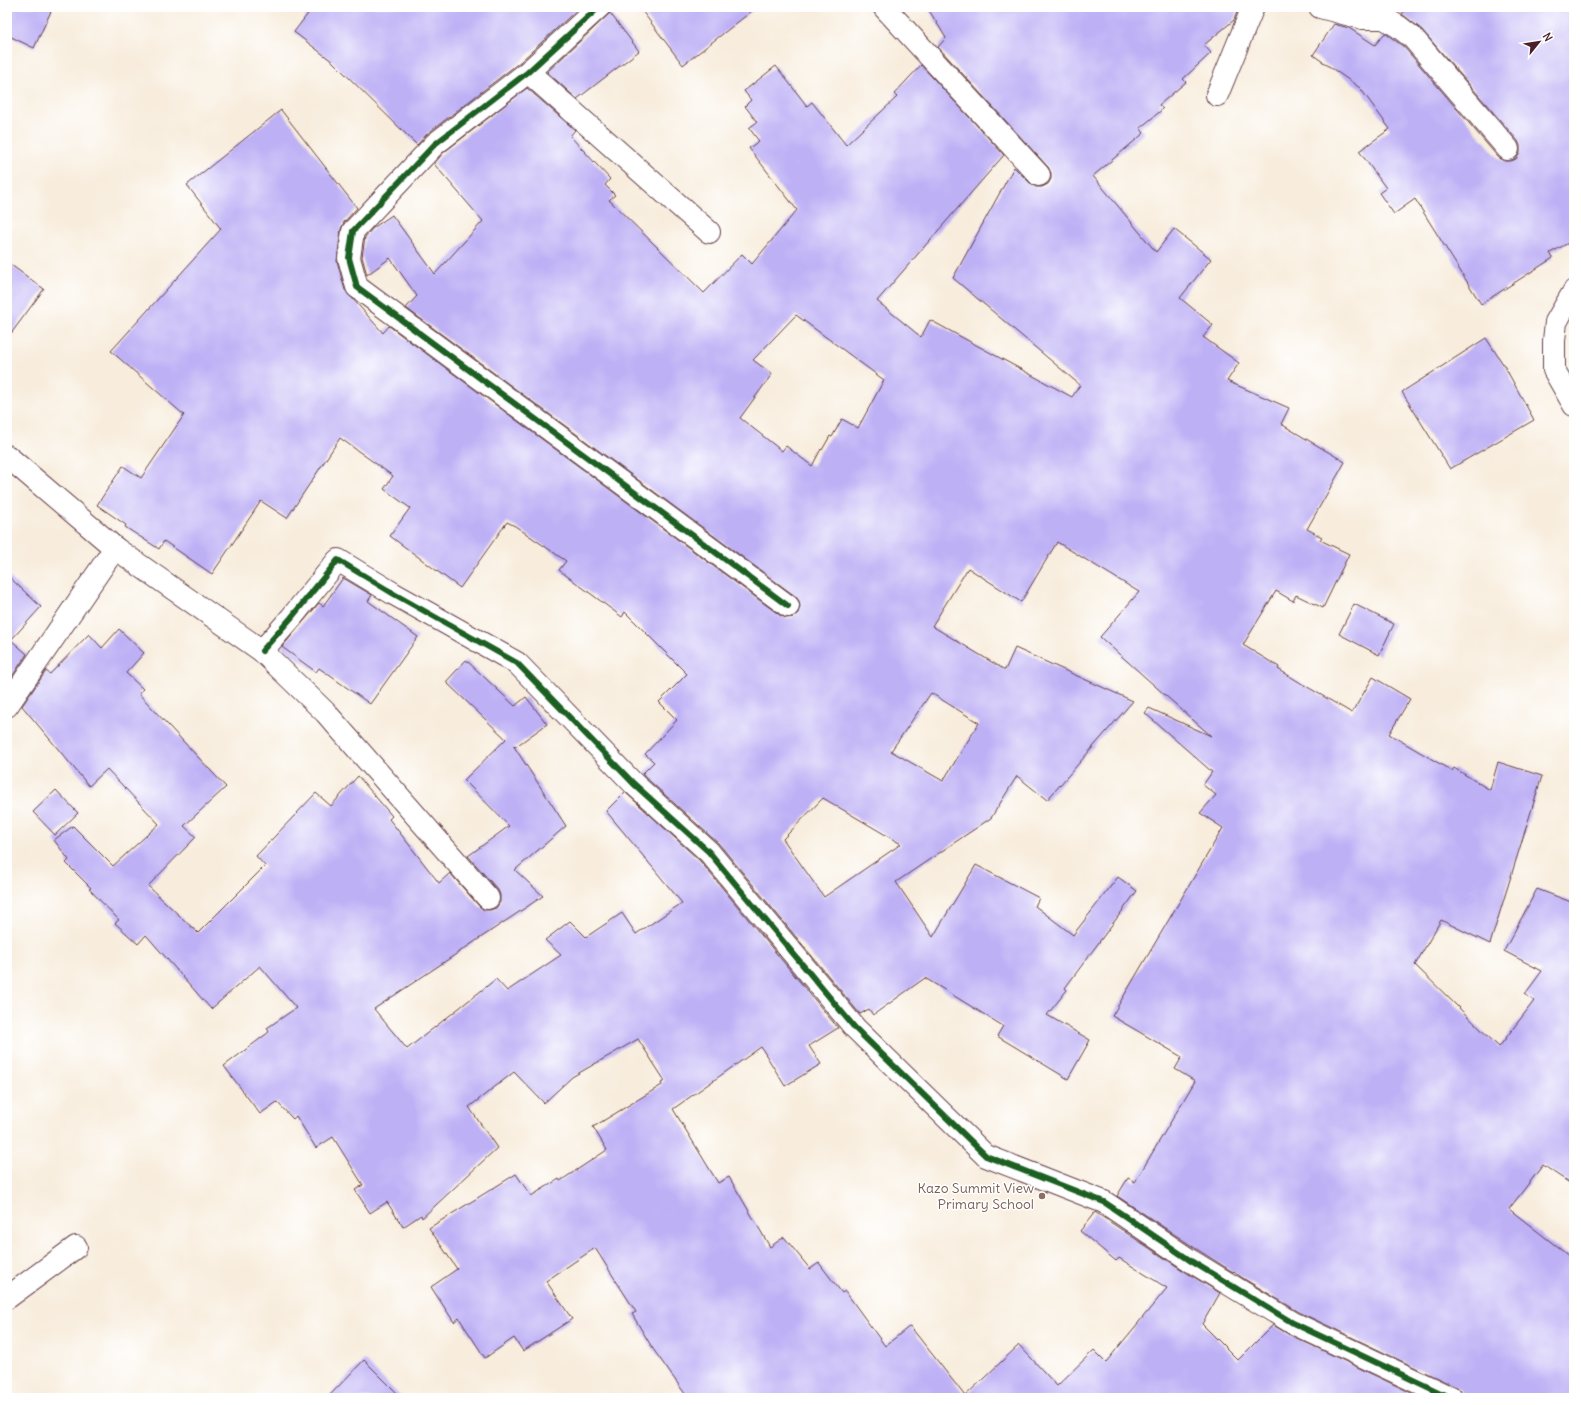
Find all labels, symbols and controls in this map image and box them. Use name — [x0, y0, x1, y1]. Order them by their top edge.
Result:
north arrow — [1519, 22, 1559, 62]
text: N — [1540, 30, 1556, 44]
place label: Kazo Summit View Primary School — [918, 1179, 1034, 1213]
marker: Kazo Summit View Primary School — [1037, 1191, 1047, 1201]

